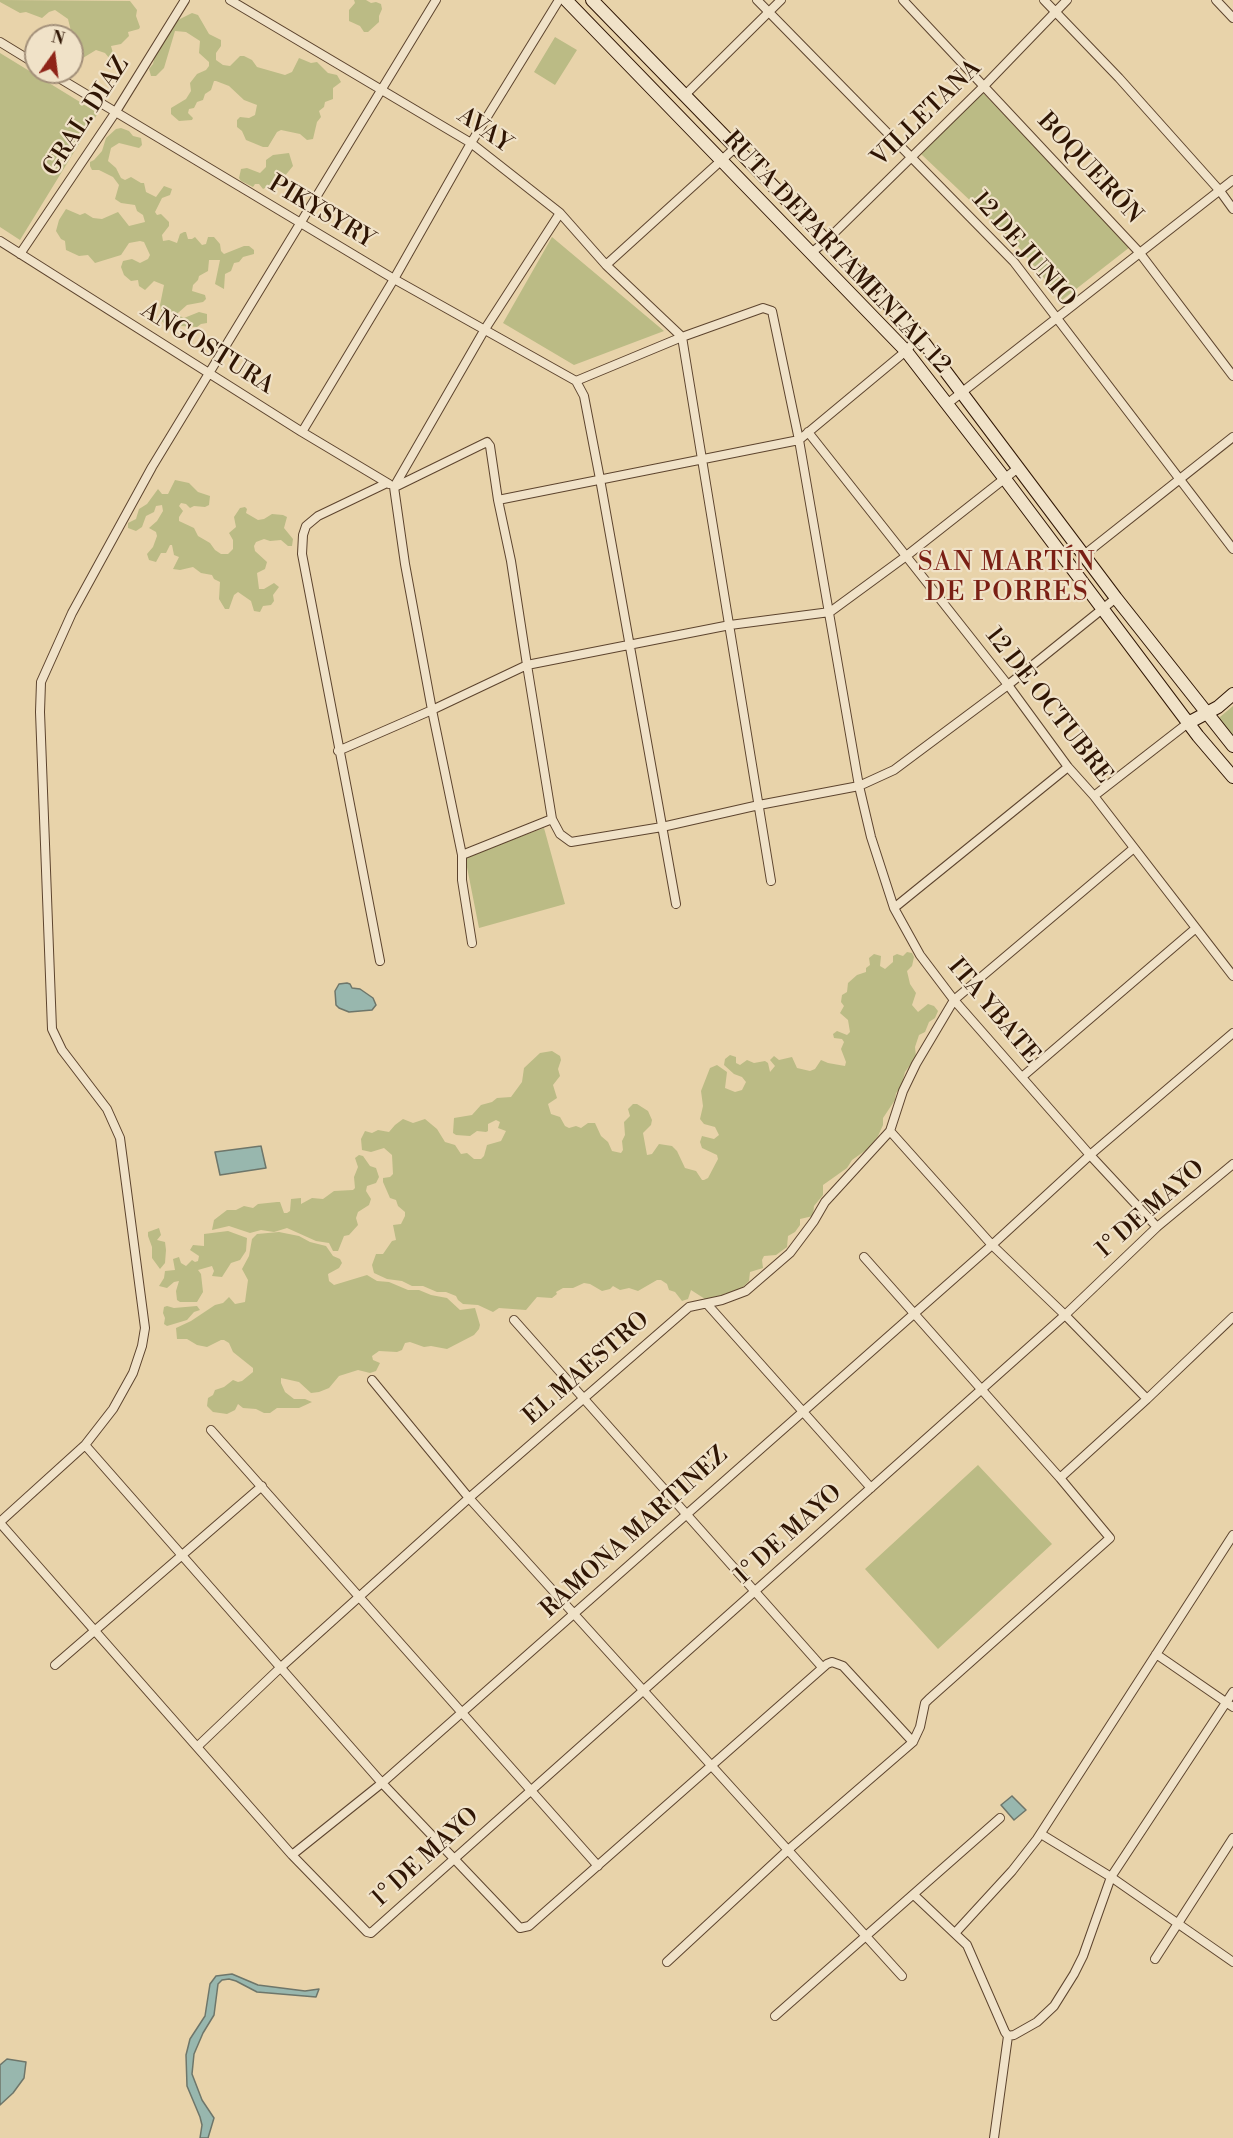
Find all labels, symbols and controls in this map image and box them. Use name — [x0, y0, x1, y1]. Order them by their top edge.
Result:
north arrow — [24, 24, 84, 84]
text: N — [49, 27, 66, 50]
street label: GRAL. DIAZ — [38, 52, 136, 182]
street label: VILLETANA — [866, 55, 988, 173]
street label: AVAY — [451, 102, 517, 160]
street label: BOQUERÓN — [1031, 108, 1147, 230]
street label: RUTA DEPARTAMENTAL 12 — [716, 126, 956, 380]
street label: PIKYSYRY — [263, 170, 379, 256]
street label: 12 DE JUNIO — [965, 186, 1081, 314]
street label: ANGOSTURA — [135, 297, 279, 401]
district label: SAN MARTÍN DE PORRES — [918, 548, 1096, 610]
street label: 12 DE OCTUBRE — [978, 622, 1118, 790]
street label: ITA YBATE — [941, 954, 1045, 1070]
street label: 1° DE MAYO — [1091, 1155, 1211, 1265]
street label: EL MAESTRO — [518, 1306, 656, 1432]
street label: RAMONA MARTINEZ — [536, 1441, 734, 1625]
street label: 1° DE MAYO — [729, 1479, 849, 1591]
street label: 1° DE MAYO — [366, 1802, 486, 1914]

